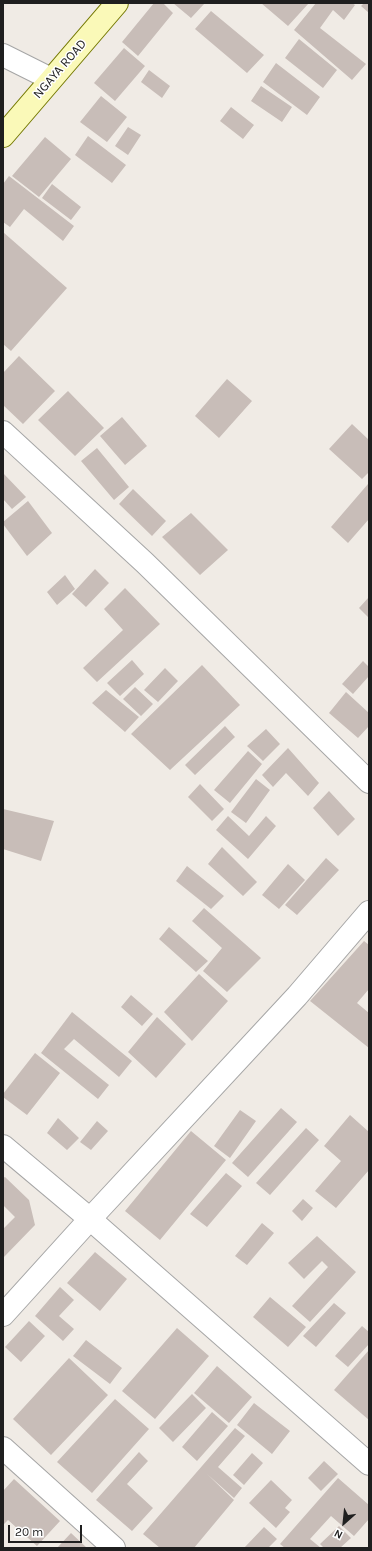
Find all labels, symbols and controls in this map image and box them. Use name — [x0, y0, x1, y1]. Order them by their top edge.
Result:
street label: NGAYA ROAD — [30, 36, 90, 102]
north arrow — [324, 1503, 364, 1543]
scale bar — [10, 1517, 84, 1543]
text: 20 m — [15, 1525, 43, 1539]
text: N — [332, 1527, 345, 1542]

